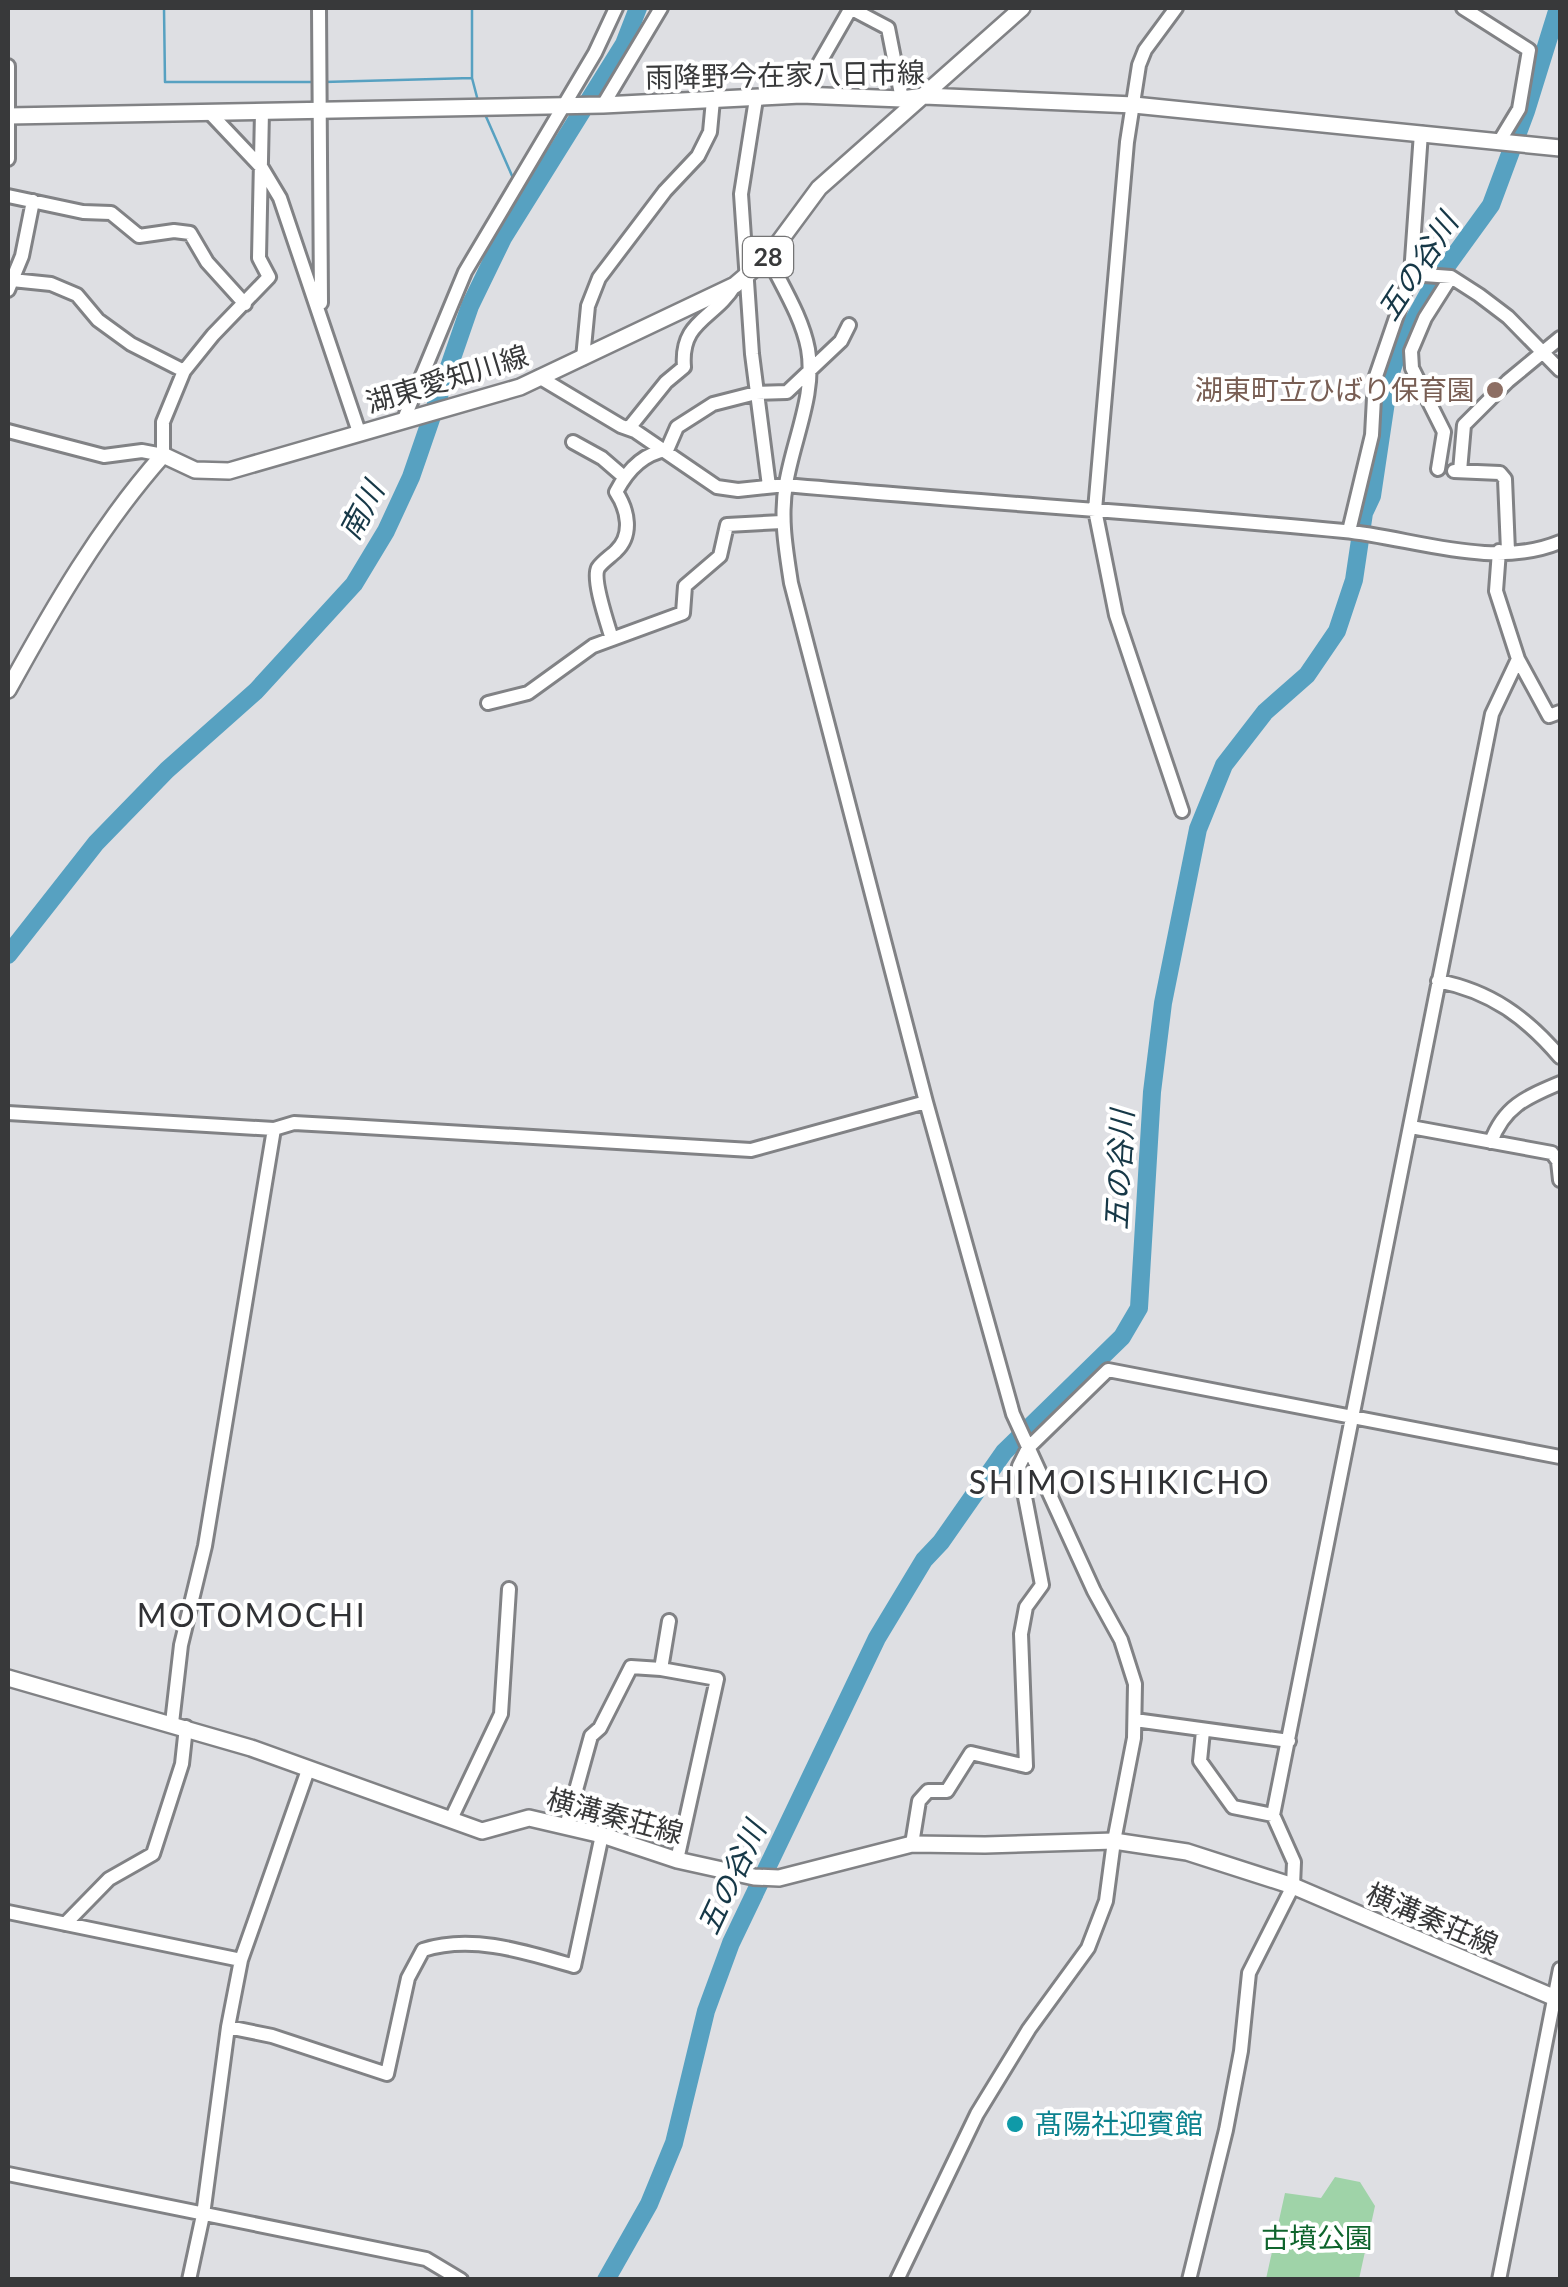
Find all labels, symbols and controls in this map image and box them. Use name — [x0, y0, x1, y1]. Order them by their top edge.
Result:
street label: 雨降野今在家八日市線 — [645, 55, 925, 93]
water label: 五の谷川 — [1369, 203, 1466, 326]
road number: 28 — [743, 237, 793, 277]
street label: 湖東愛知川線 — [361, 337, 532, 419]
place label: 湖東町立ひばり保育園 — [1195, 372, 1475, 406]
marker: 湖東町立ひばり保育園 — [1484, 379, 1506, 401]
water label: 南川 — [330, 472, 392, 545]
water label: 五の谷川 — [1097, 1106, 1139, 1231]
district label: SHIMOISHIKICHO — [969, 1462, 1271, 1501]
district label: MOTOMOCHI — [137, 1595, 367, 1634]
street label: 横溝秦荘線 — [543, 1780, 687, 1850]
water label: 五の谷川 — [689, 1812, 773, 1939]
street label: 横溝秦荘線 — [1361, 1875, 1503, 1961]
place label: 髙陽社迎賓館 — [1035, 2106, 1203, 2140]
marker: 髙陽社迎賓館 — [1004, 2113, 1026, 2135]
park label: 古墳公園 — [1261, 2220, 1373, 2254]

